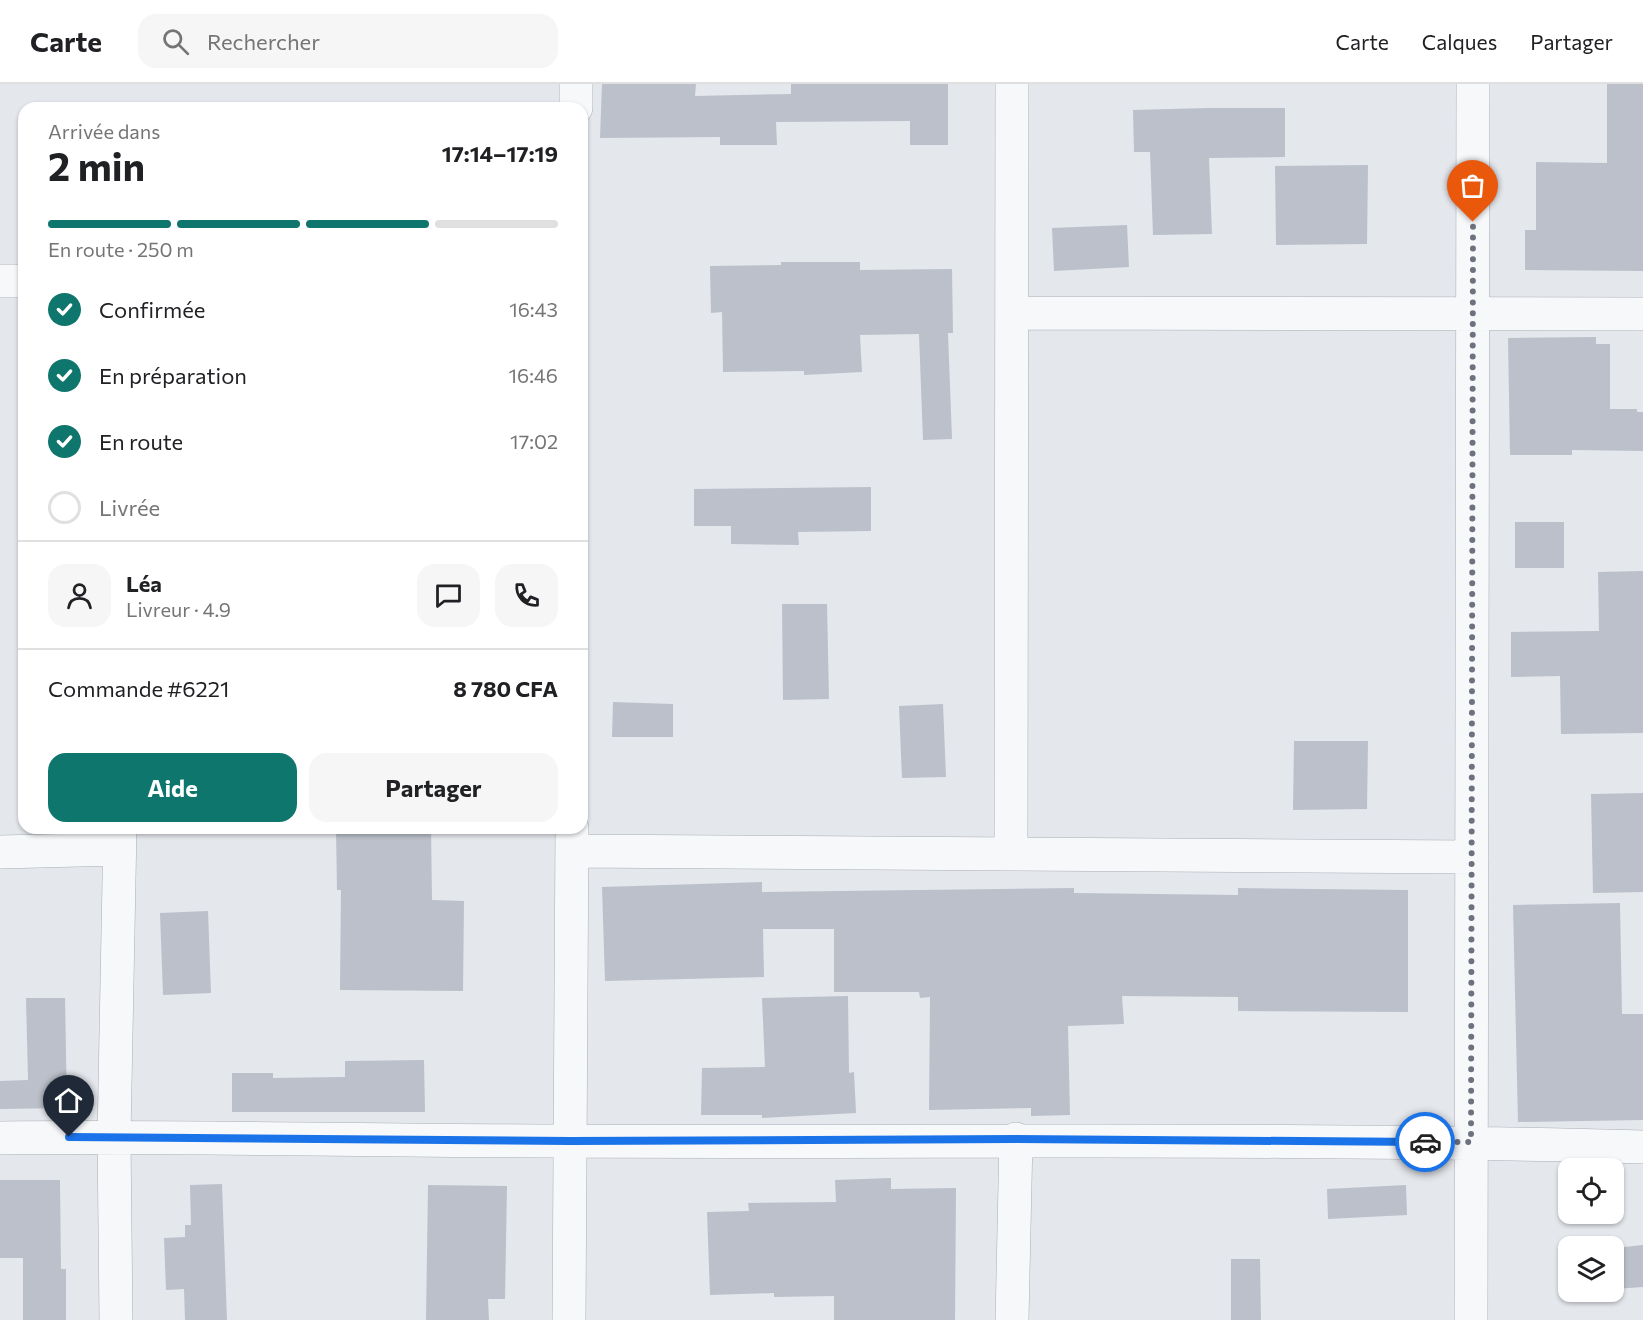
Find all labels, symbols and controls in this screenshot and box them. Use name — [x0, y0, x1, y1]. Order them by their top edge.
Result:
search box — [138, 14, 558, 68]
text: Carte — [30, 24, 102, 58]
icon: search — [159, 25, 192, 58]
text: Rechercher — [207, 28, 320, 55]
text: Carte — [1336, 29, 1389, 54]
text: Calques — [1422, 29, 1497, 54]
text: Partager — [1530, 29, 1613, 54]
text: Arrivée dans — [48, 119, 160, 143]
text: 17:14–17:19 — [442, 140, 558, 167]
text: 2 min — [48, 141, 145, 189]
pin — [1447, 160, 1498, 222]
icon: bag — [1456, 169, 1489, 202]
text: En route · 250 m — [48, 237, 194, 261]
icon: check — [48, 293, 81, 326]
text: Confirmée — [99, 296, 205, 323]
text: 16:43 — [509, 297, 558, 321]
icon: check — [48, 359, 81, 392]
text: En préparation — [99, 362, 247, 389]
text: 16:46 — [508, 363, 558, 387]
icon: check — [48, 425, 81, 458]
text: En route — [99, 428, 183, 455]
text: 17:02 — [510, 429, 558, 453]
text: Livrée — [99, 494, 160, 521]
button: person — [48, 564, 111, 627]
button: chat — [417, 564, 480, 627]
button: phone — [495, 564, 558, 627]
text: Léa — [126, 570, 162, 597]
text: Livreur · 4.9 — [126, 597, 231, 621]
text: Commande #6221 — [48, 675, 229, 702]
text: 8 780 CFA — [453, 675, 558, 702]
button: Aide — [48, 753, 297, 822]
button: Partager — [309, 753, 558, 822]
pin — [43, 1075, 94, 1137]
icon: home — [52, 1084, 85, 1117]
courier — [1395, 1112, 1455, 1172]
icon: car — [1409, 1126, 1442, 1159]
map controls — [1558, 1158, 1624, 1302]
button: locate — [1558, 1158, 1624, 1224]
button: layers — [1558, 1236, 1624, 1302]

